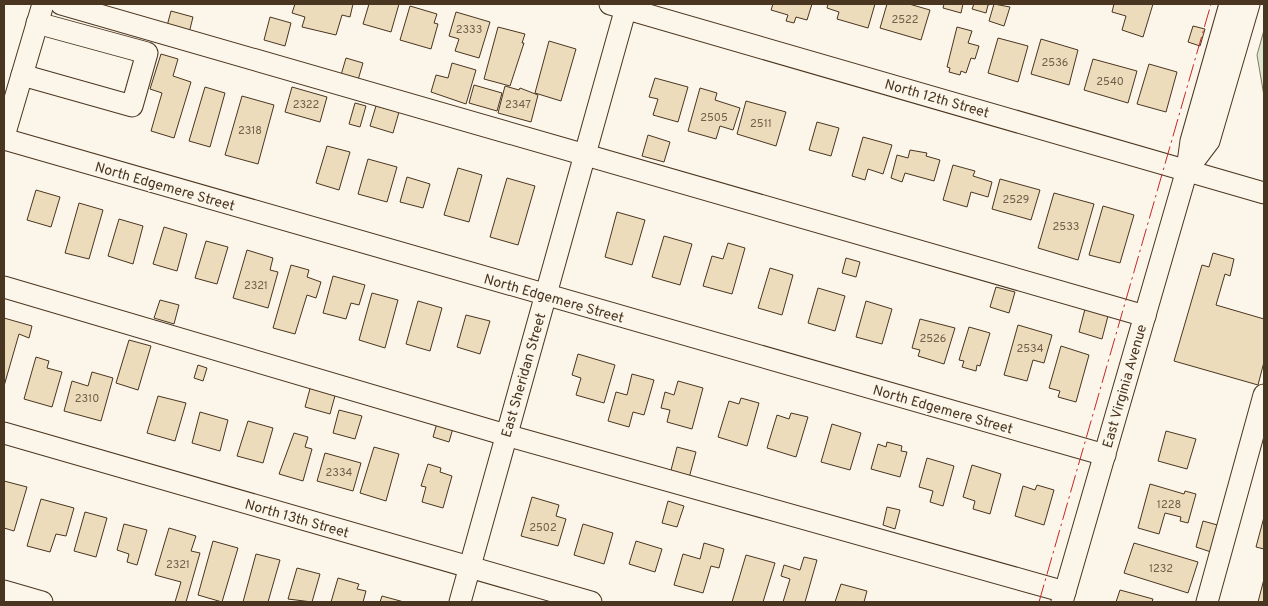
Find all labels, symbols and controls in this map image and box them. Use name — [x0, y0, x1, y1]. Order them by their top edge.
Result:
house number: 2522 — [892, 13, 918, 27]
house number: 2333 — [456, 23, 482, 37]
house number: 2536 — [1042, 56, 1068, 70]
house number: 2540 — [1096, 75, 1124, 89]
street label: North 12th Street — [882, 76, 991, 123]
house number: 2322 — [293, 98, 319, 112]
house number: 2347 — [505, 98, 531, 112]
house number: 2505 — [700, 111, 728, 125]
house number: 2511 — [750, 117, 772, 131]
house number: 2318 — [238, 124, 262, 138]
street label: North Edgemere Street — [93, 159, 237, 216]
house number: 2529 — [1003, 193, 1029, 207]
house number: 2533 — [1053, 220, 1079, 234]
street label: North Edgemere Street — [482, 271, 626, 328]
house number: 2321 — [244, 279, 268, 293]
street label: East Sheridan Street — [499, 311, 550, 440]
street label: East Virginia Avenue — [1100, 323, 1151, 450]
house number: 2526 — [920, 332, 946, 346]
house number: 2534 — [1016, 342, 1044, 356]
street label: North Edgemere Street — [871, 382, 1015, 439]
house number: 2310 — [75, 392, 99, 406]
house number: 2334 — [326, 466, 353, 480]
street label: North 13th Street — [243, 496, 351, 542]
house number: 1228 — [1157, 498, 1181, 512]
house number: 2502 — [529, 521, 557, 535]
house number: 2321 — [166, 558, 190, 572]
house number: 1232 — [1149, 562, 1173, 576]

